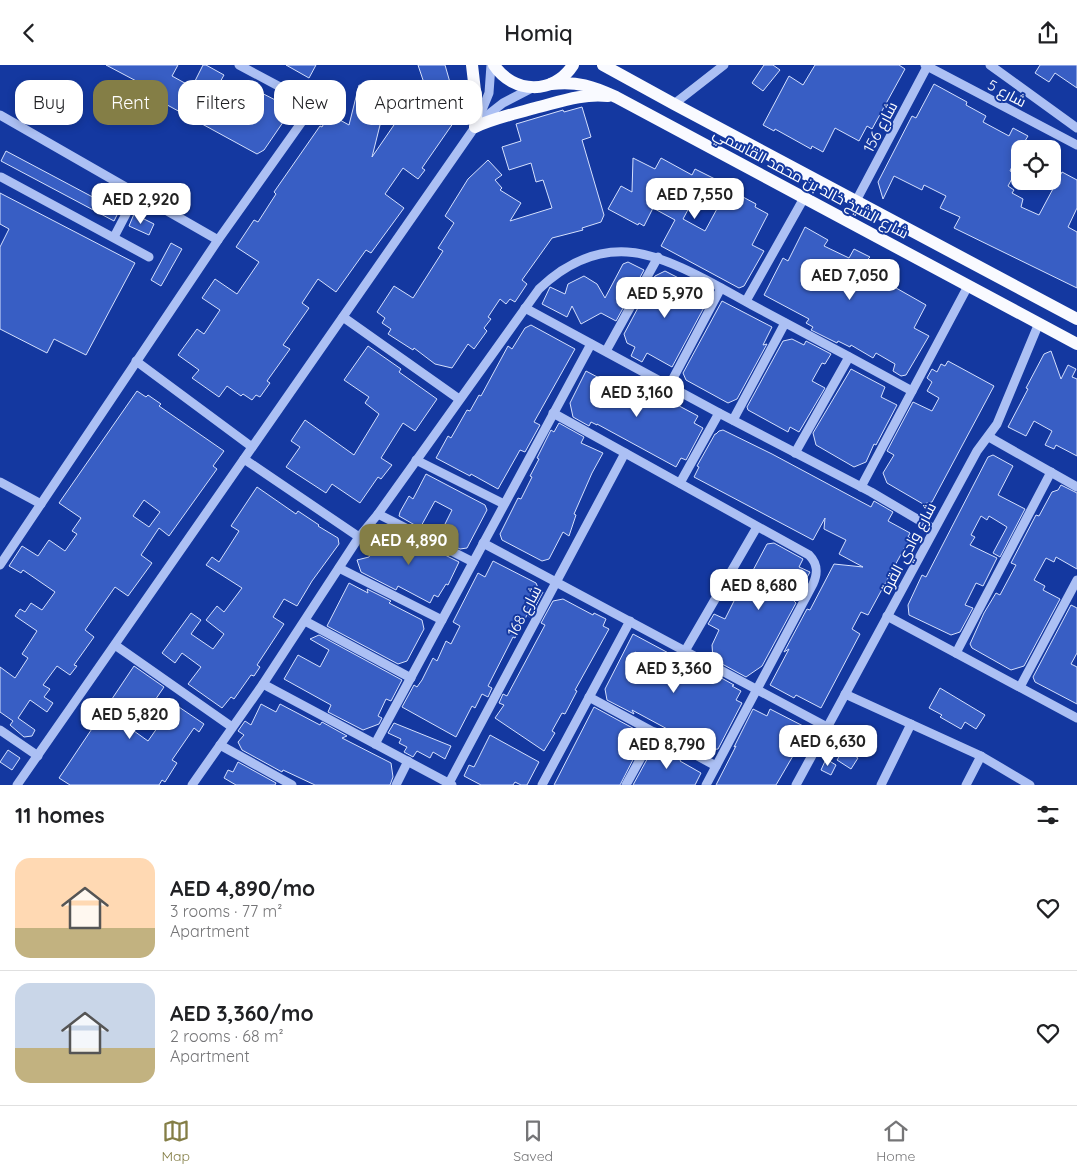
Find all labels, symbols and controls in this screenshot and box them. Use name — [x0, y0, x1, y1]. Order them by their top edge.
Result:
icon: back — [15, 19, 43, 47]
text: Homiq — [504, 19, 573, 47]
icon: share — [1034, 19, 1062, 47]
street label: شارع 5 — [983, 75, 1030, 113]
chip: Buy — [15, 80, 83, 125]
chip: Rent — [93, 80, 168, 125]
chip: Filters — [178, 80, 264, 125]
chip: New — [274, 80, 346, 125]
chip: Apartment — [356, 80, 482, 125]
street label: شارع 156 — [859, 98, 903, 157]
street label: شارع الشيخ خالد بن محمد القاسمي — [709, 123, 912, 245]
map controls — [1011, 140, 1061, 190]
button: locate — [1011, 140, 1061, 190]
pin: AED 7,550 — [638, 177, 752, 220]
pin: AED 2,920 — [84, 183, 198, 225]
text: AED 7,550 — [657, 184, 733, 204]
text: AED 2,920 — [103, 189, 179, 209]
pin: AED 7,050 — [793, 259, 907, 301]
text: AED 7,050 — [812, 265, 888, 285]
pin: AED 5,970 — [608, 277, 722, 319]
text: AED 5,970 — [627, 283, 703, 303]
pin: AED 3,160 — [580, 375, 694, 418]
text: AED 3,160 — [601, 382, 673, 402]
street label: شارع وادي القرة — [876, 499, 943, 599]
pin: AED 4,890 — [352, 523, 466, 566]
text: AED 4,890 — [371, 530, 447, 550]
pin: AED 8,680 — [702, 569, 816, 611]
text: AED 8,680 — [721, 575, 797, 595]
street label: شارع 168 — [503, 582, 547, 641]
pin: AED 3,360 — [617, 651, 731, 694]
text: AED 3,360 — [636, 658, 712, 678]
pin: AED 5,820 — [73, 697, 187, 740]
text: AED 5,820 — [92, 704, 168, 724]
pin: AED 6,630 — [771, 725, 885, 767]
pin: AED 8,790 — [610, 727, 724, 770]
text: AED 6,630 — [790, 731, 866, 751]
text: AED 8,790 — [629, 734, 705, 754]
icon: filters — [1034, 801, 1062, 829]
text: 11 homes — [15, 802, 105, 828]
text: AED 4,890/mo — [170, 875, 315, 901]
icon: home — [55, 878, 115, 938]
icon: heart — [1034, 894, 1062, 922]
text: 3 rooms · 77 m² — [170, 901, 282, 921]
text: Apartment — [170, 921, 250, 941]
text: AED 3,360/mo — [170, 1000, 314, 1026]
icon: home — [55, 1003, 115, 1063]
icon: heart — [1034, 1019, 1062, 1047]
text: 2 rooms · 68 m² — [170, 1026, 284, 1046]
text: Apartment — [170, 1046, 250, 1066]
tab: Map — [162, 1117, 190, 1165]
tab: Saved — [513, 1117, 553, 1165]
tab: Home — [876, 1117, 915, 1165]

